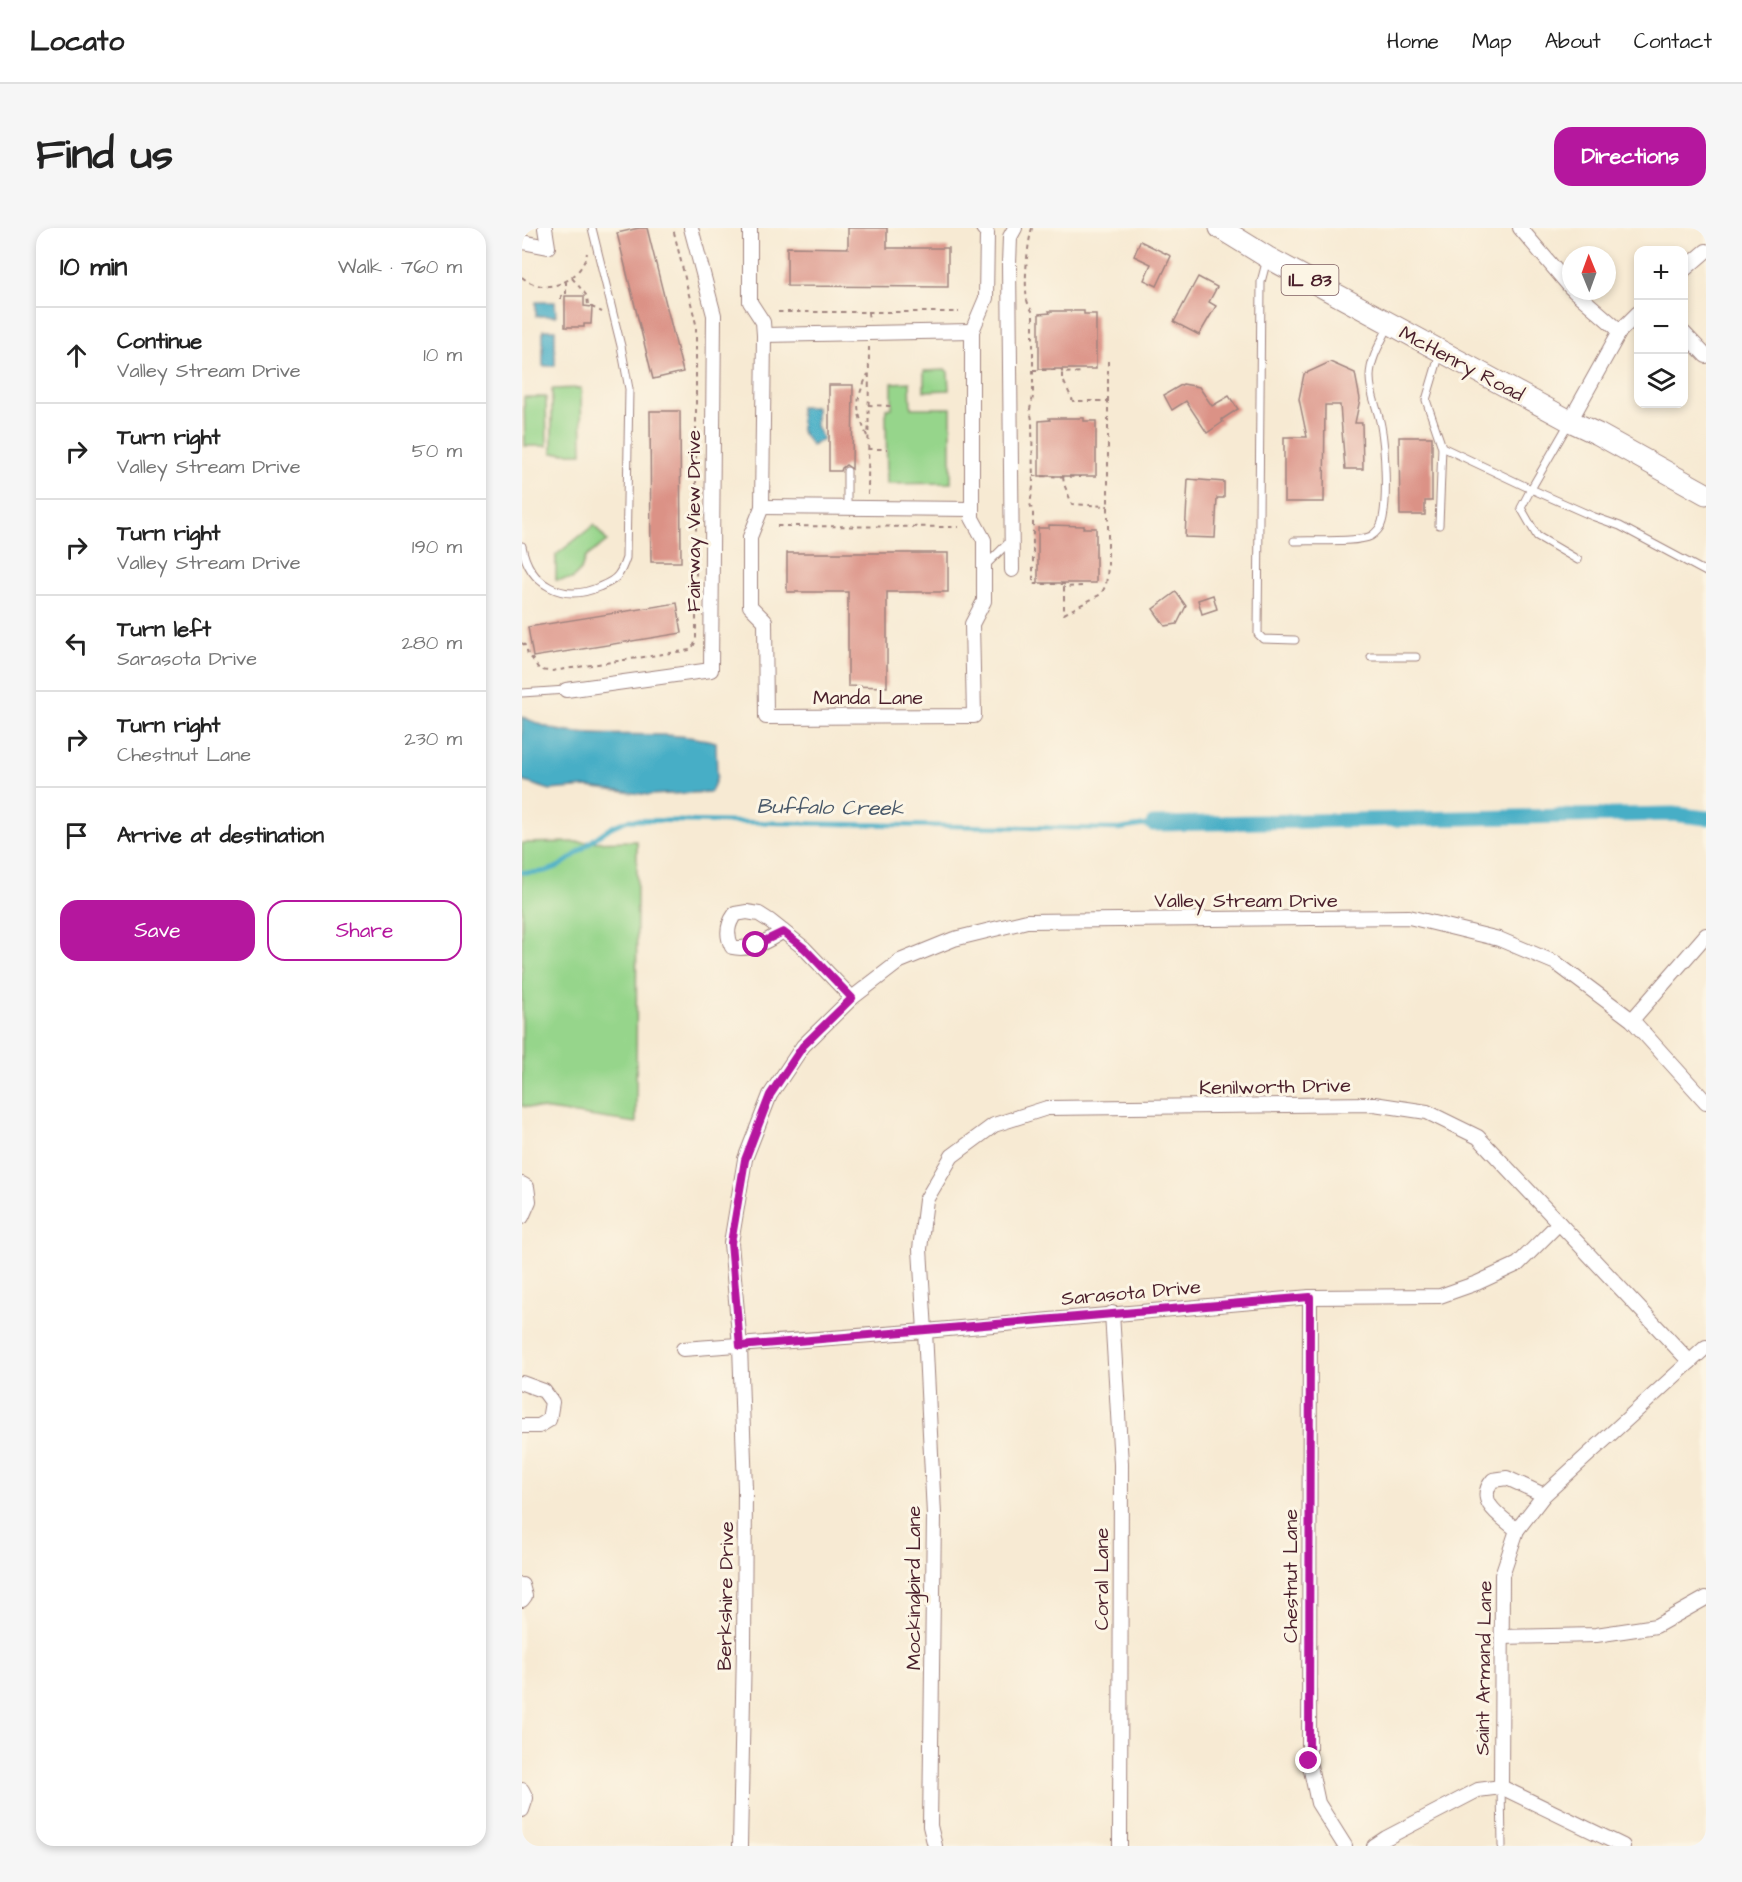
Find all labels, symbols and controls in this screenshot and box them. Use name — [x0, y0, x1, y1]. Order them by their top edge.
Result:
text: Locato — [30, 22, 124, 61]
text: Home — [1387, 27, 1439, 56]
text: Map — [1472, 27, 1512, 56]
text: About — [1545, 27, 1601, 56]
text: Contact — [1634, 27, 1712, 56]
text: Find us — [36, 127, 173, 185]
button: Directions — [1554, 127, 1706, 186]
north arrow — [1562, 246, 1616, 300]
map controls — [1634, 246, 1688, 408]
button: + — [1634, 246, 1688, 300]
text: 10 min — [60, 249, 127, 285]
text: Walk · 760 m — [338, 253, 462, 281]
road number: IL 83 — [1282, 265, 1338, 295]
button: − — [1634, 300, 1688, 354]
street label: McHenry Road — [1394, 319, 1529, 410]
text: Continue — [117, 326, 202, 357]
icon: ahead — [60, 339, 93, 372]
text: 10 m — [423, 341, 462, 369]
button: layers — [1634, 354, 1688, 408]
text: Valley Stream Drive — [117, 357, 301, 385]
text: Turn right — [117, 422, 220, 453]
street label: Fairway View Drive — [680, 430, 709, 612]
icon: right — [60, 435, 93, 468]
text: 50 m — [412, 437, 462, 465]
text: Valley Stream Drive — [117, 453, 301, 481]
text: Turn right — [117, 518, 220, 549]
icon: right — [60, 531, 93, 564]
text: 190 m — [412, 533, 462, 561]
text: Valley Stream Drive — [117, 549, 301, 577]
text: Turn left — [117, 614, 211, 645]
icon: left — [60, 627, 93, 660]
text: 280 m — [401, 629, 462, 657]
text: Sarasota Drive — [117, 645, 257, 673]
street label: Manda Lane — [813, 684, 923, 712]
text: Turn right — [117, 710, 220, 741]
icon: right — [60, 723, 93, 756]
text: 230 m — [404, 725, 462, 753]
text: Chestnut Lane — [117, 741, 251, 769]
water label: Buffalo Creek — [756, 792, 905, 823]
icon: arrive — [60, 819, 93, 852]
text: Arrive at destination — [117, 820, 324, 851]
street label: Valley Stream Drive — [1154, 887, 1338, 916]
button: Save — [60, 900, 255, 961]
button: Share — [267, 900, 462, 961]
route start — [742, 931, 768, 957]
street label: Kenilworth Drive — [1199, 1072, 1351, 1102]
street label: Sarasota Drive — [1060, 1273, 1202, 1313]
street label: Mockingbird Lane — [900, 1506, 929, 1670]
street label: Chestnut Lane — [1277, 1509, 1305, 1643]
street label: Berkshire Drive — [711, 1521, 741, 1671]
street label: Coral Lane — [1088, 1528, 1116, 1630]
street label: Saint Armand Lane — [1468, 1580, 1500, 1756]
route end — [1295, 1747, 1321, 1773]

